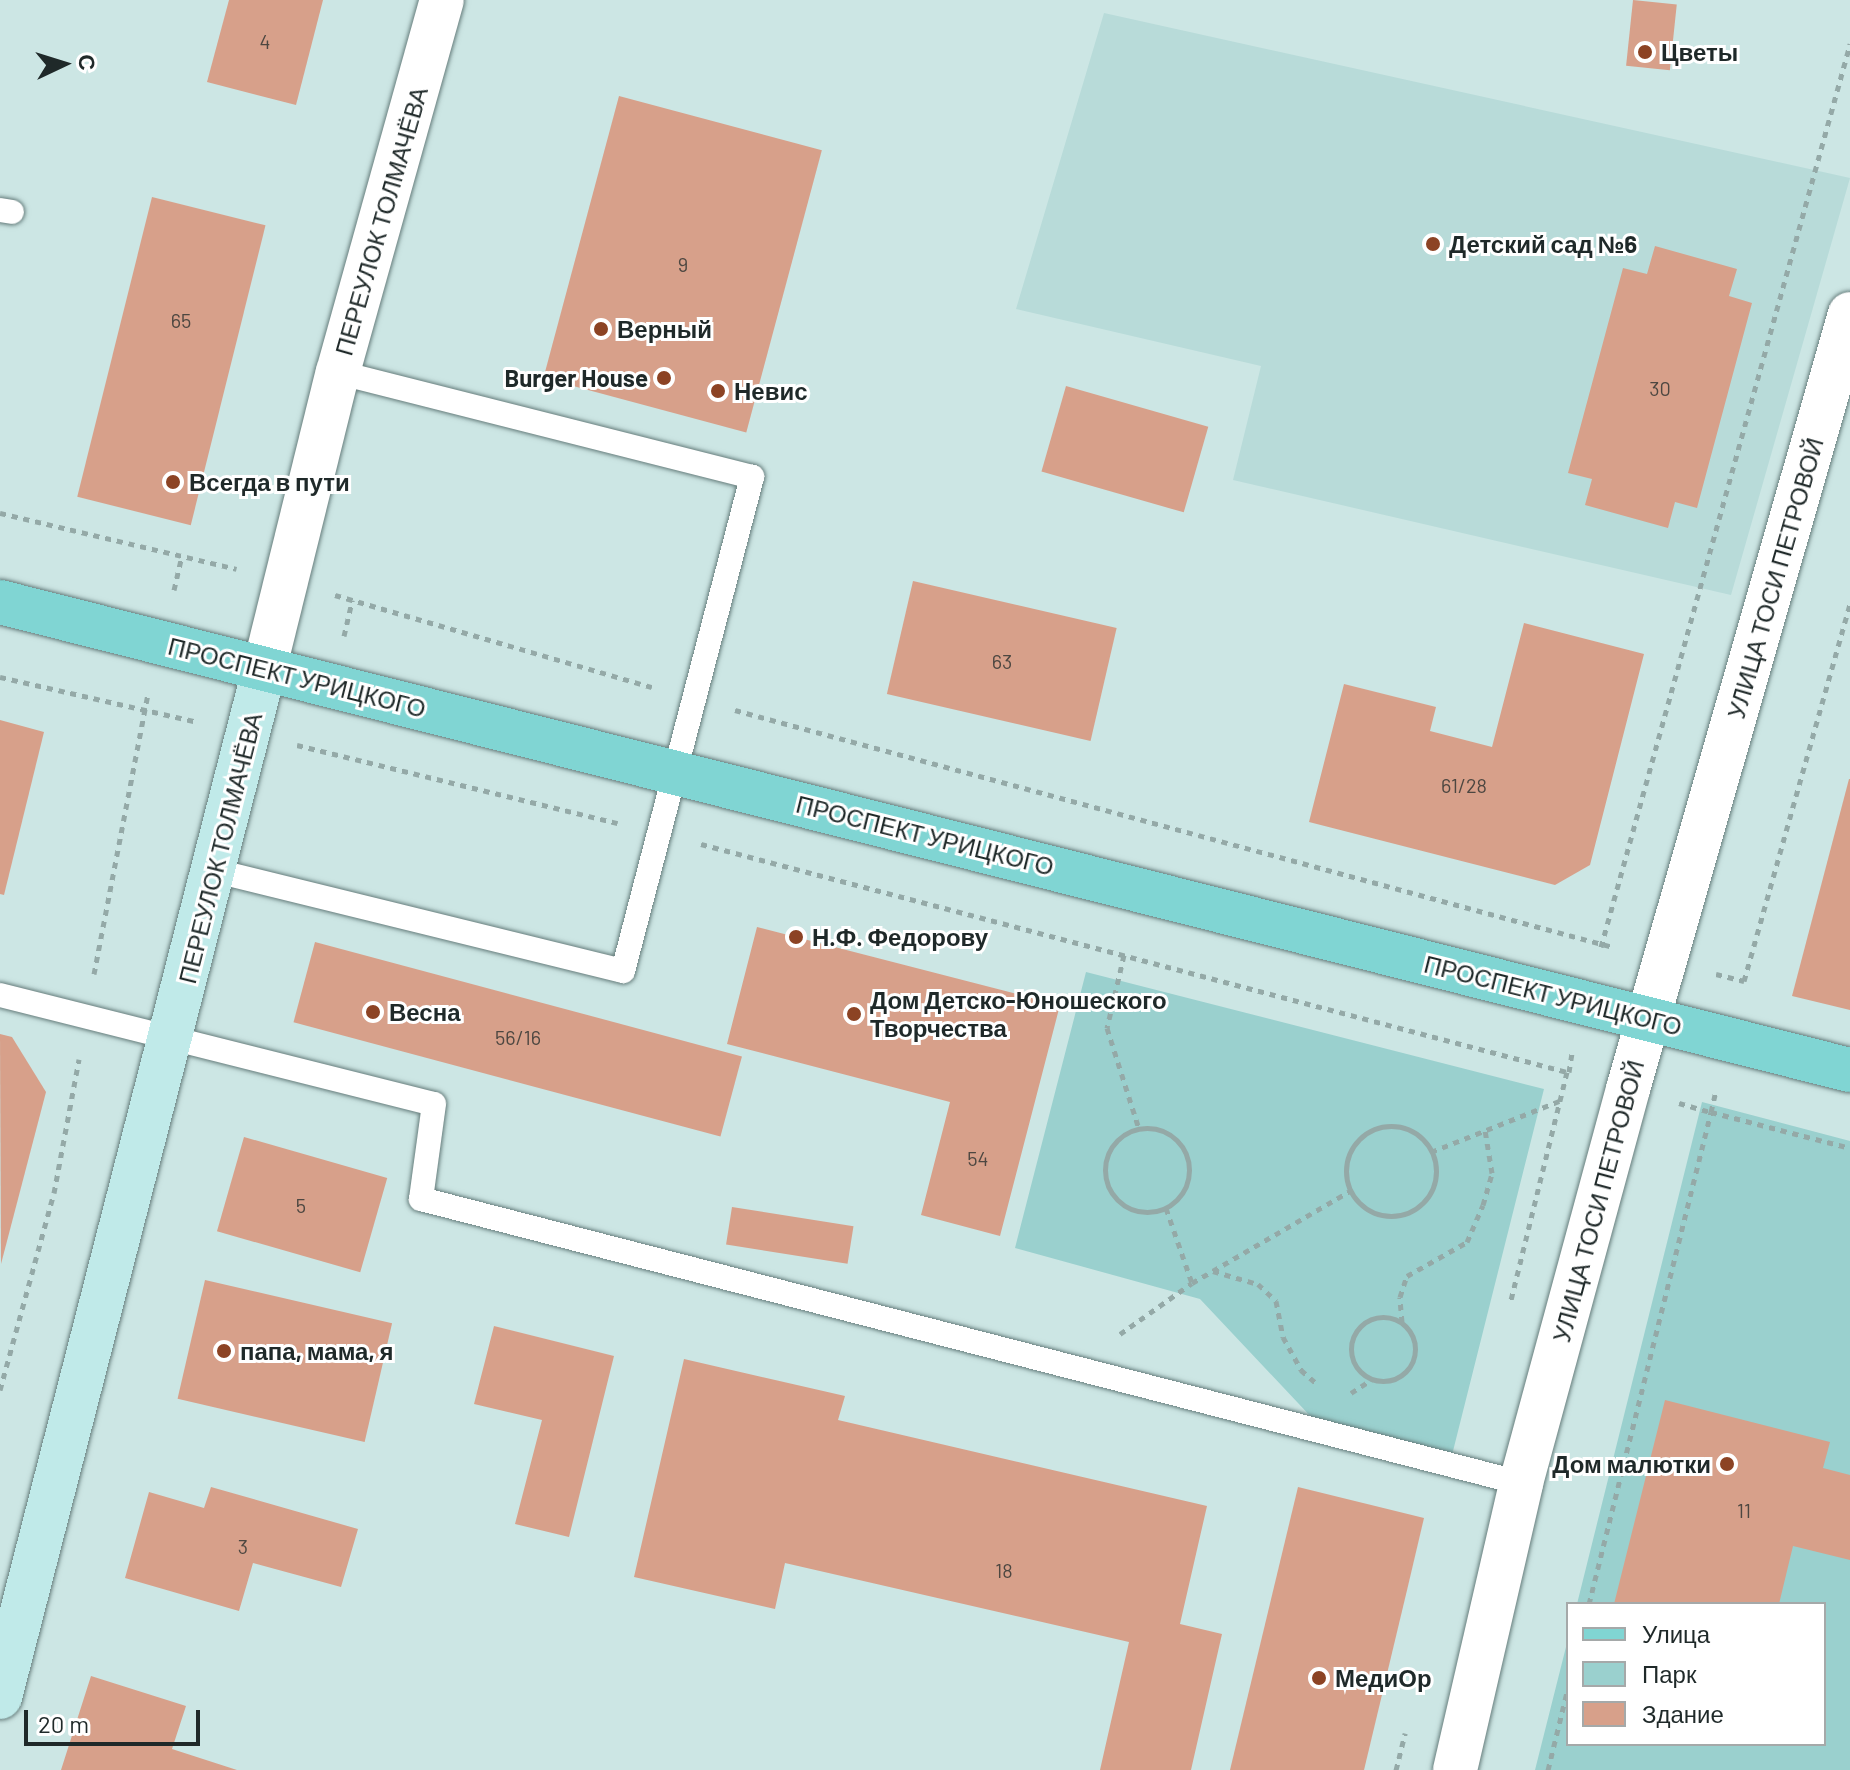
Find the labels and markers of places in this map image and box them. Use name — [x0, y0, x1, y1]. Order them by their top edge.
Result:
place label: Цветы — [1661, 38, 1738, 66]
marker: Цветы — [1636, 43, 1654, 61]
place label: Детский сад №6 — [1449, 230, 1637, 258]
marker: Детский сад №6 — [1424, 235, 1442, 253]
place label: Верный — [617, 315, 712, 343]
marker: Верный — [592, 320, 610, 338]
place label: Burger House — [504, 364, 648, 392]
marker: Burger House — [655, 369, 673, 387]
place label: Невис — [734, 377, 808, 405]
marker: Невис — [709, 382, 727, 400]
place label: Всегда в пути — [189, 468, 350, 496]
marker: Всегда в пути — [164, 473, 182, 491]
place label: Н.Ф. Федорову — [812, 923, 988, 951]
marker: Н.Ф. Федорову — [787, 928, 805, 946]
place label: Дом Детско-Юношеского Творчества — [870, 986, 1167, 1042]
place label: Весна — [389, 998, 461, 1026]
marker: Весна — [364, 1003, 382, 1021]
marker: Дом Детско-Юношеского Творчества — [845, 1005, 863, 1023]
place label: папа, мама, я — [240, 1337, 394, 1365]
marker: папа, мама, я — [215, 1342, 233, 1360]
place label: Дом малютки — [1552, 1450, 1711, 1478]
marker: Дом малютки — [1718, 1455, 1736, 1473]
place label: МедиОр — [1335, 1664, 1432, 1692]
marker: МедиОр — [1310, 1669, 1328, 1687]

